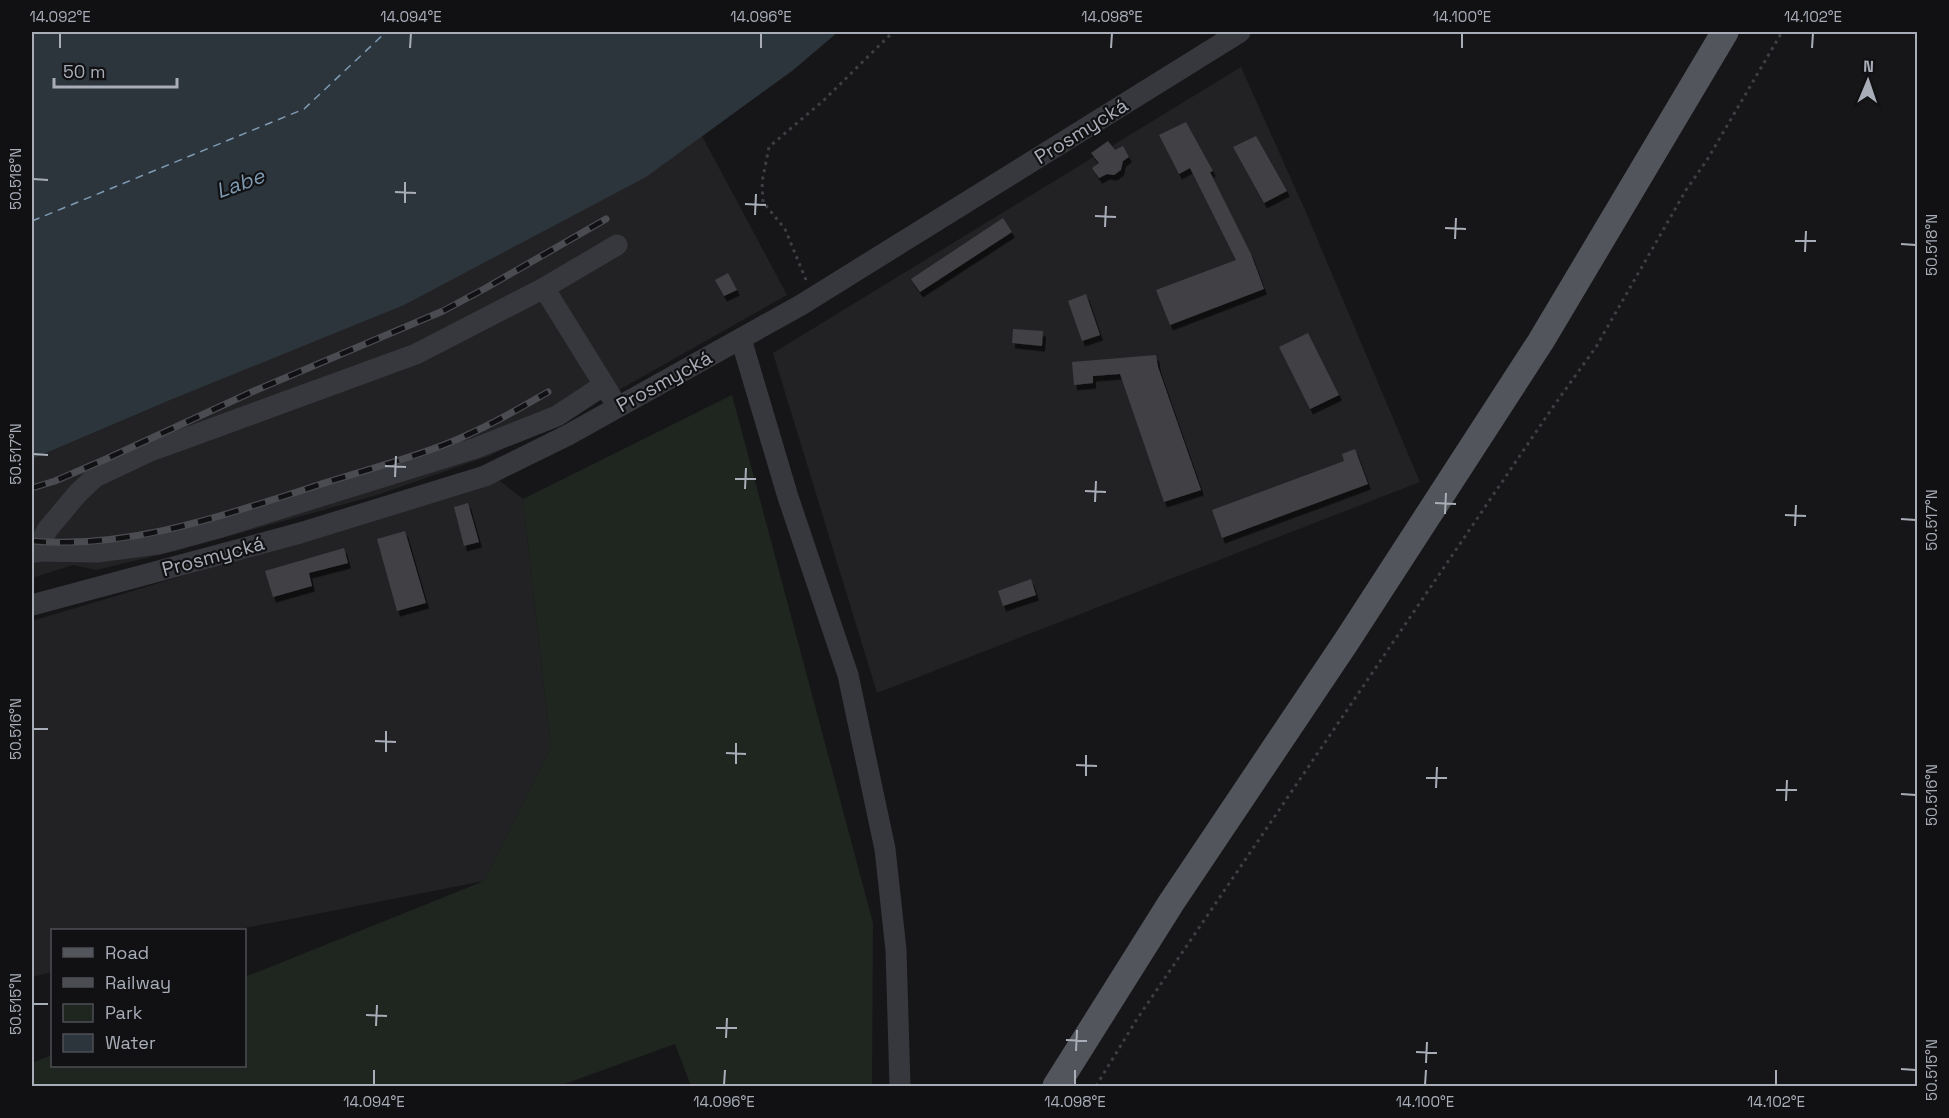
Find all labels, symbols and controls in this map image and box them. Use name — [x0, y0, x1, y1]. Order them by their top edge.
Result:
text: 14.092°E — [29, 7, 91, 26]
text: 14.094°E — [380, 7, 442, 26]
text: 14.096°E — [730, 7, 792, 26]
text: 14.098°E — [1081, 7, 1143, 26]
text: 14.100°E — [1433, 7, 1491, 26]
text: 14.102°E — [1784, 7, 1842, 26]
scale bar — [54, 51, 177, 89]
north arrow — [1838, 51, 1898, 111]
text: N — [1863, 56, 1874, 77]
text: 50 m — [63, 60, 105, 83]
street label: Prosmycká — [1029, 92, 1133, 170]
text: 50.518°N — [6, 148, 25, 210]
water label: Labe — [212, 161, 269, 204]
text: 50.518°N — [1922, 214, 1941, 276]
street label: Prosmycká — [612, 344, 716, 418]
text: 50.517°N — [6, 423, 25, 485]
text: 50.517°N — [1922, 489, 1941, 551]
street label: Prosmycká — [159, 530, 267, 582]
text: 50.516°N — [6, 698, 25, 760]
text: 50.516°N — [1922, 764, 1941, 826]
legend — [51, 929, 246, 1067]
text: Road — [105, 941, 149, 964]
text: Railway — [105, 971, 171, 994]
text: 50.515°N — [6, 973, 25, 1035]
text: Park — [105, 1001, 143, 1024]
text: Water — [105, 1031, 156, 1054]
text: 50.515°N — [1922, 1039, 1941, 1101]
text: 14.094°E — [343, 1092, 405, 1111]
text: 14.096°E — [693, 1092, 755, 1111]
text: 14.098°E — [1044, 1092, 1106, 1111]
text: 14.100°E — [1396, 1092, 1454, 1111]
text: 14.102°E — [1747, 1092, 1805, 1111]

